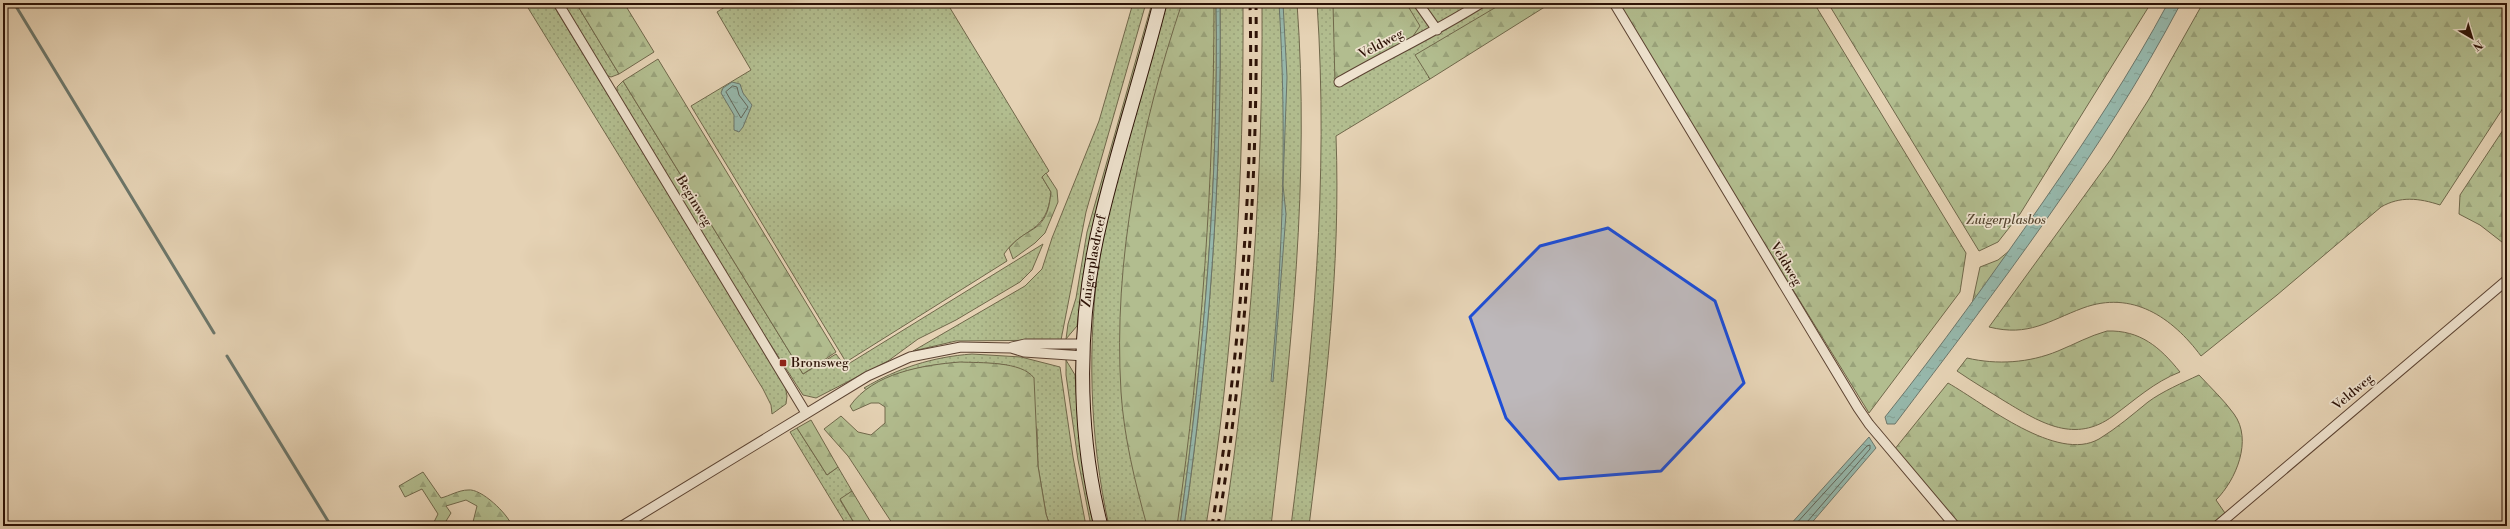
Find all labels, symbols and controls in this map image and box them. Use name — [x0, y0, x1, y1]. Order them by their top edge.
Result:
north arrow — [2452, 18, 2492, 58]
street label: Veldweg — [1355, 25, 1406, 63]
text: N — [2470, 37, 2485, 53]
street label: Beginweg — [672, 172, 716, 230]
street label: Zuigerplasdreef — [1078, 212, 1110, 308]
park label: Zuigerplasbos — [1966, 212, 2046, 228]
street label: Veldweg — [1766, 238, 1805, 289]
place label: Bronsweg — [790, 355, 849, 371]
marker: Bronsweg — [778, 358, 788, 368]
street label: Veldweg — [2329, 370, 2377, 414]

